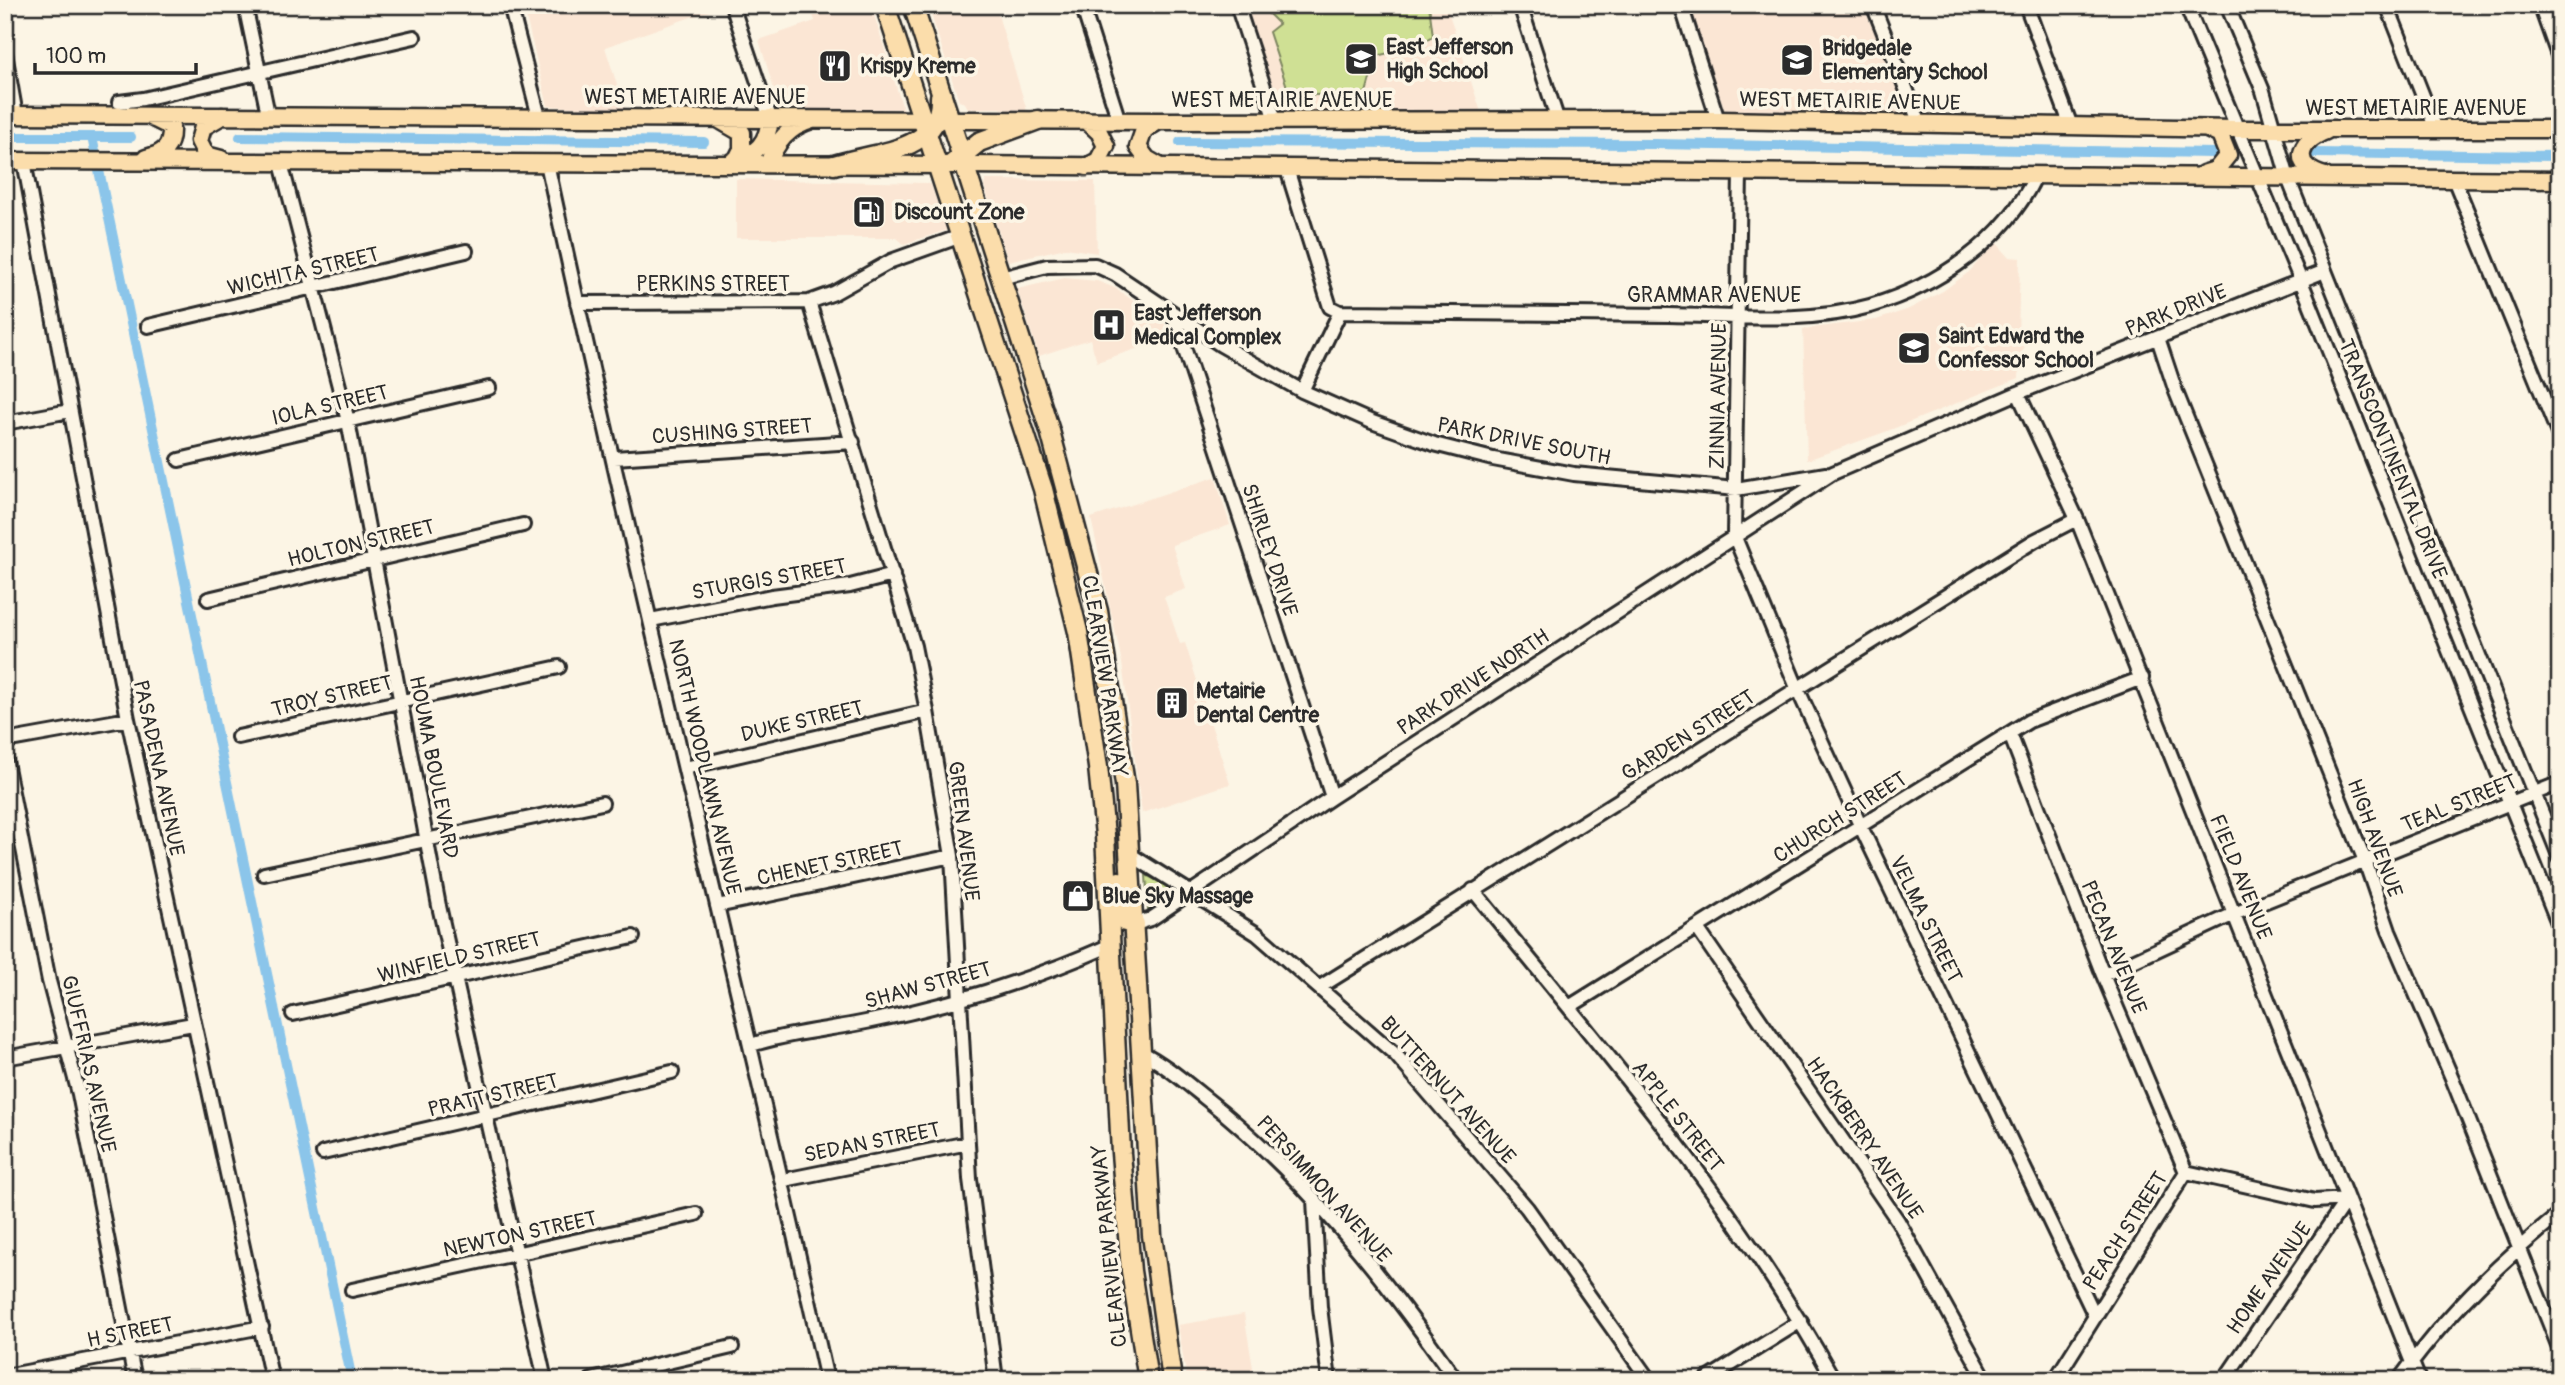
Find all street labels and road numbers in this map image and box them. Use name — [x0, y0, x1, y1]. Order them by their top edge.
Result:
street label: WEST METAIRIE AVENUE — [584, 84, 806, 111]
street label: WEST METAIRIE AVENUE — [1739, 86, 1961, 117]
street label: WEST METAIRIE AVENUE — [1171, 87, 1393, 114]
street label: WEST METAIRIE AVENUE — [2305, 95, 2527, 122]
street label: WICHITA STREET — [225, 241, 382, 302]
street label: PERKINS STREET — [636, 271, 790, 298]
street label: PARK DRIVE — [2122, 278, 2231, 343]
street label: GRAMMAR AVENUE — [1627, 282, 1801, 309]
street label: ZINNIA AVENUE — [1704, 322, 1733, 470]
street label: TRANSCONTINENTAL DRIVE — [2332, 335, 2453, 583]
street label: IOLA STREET — [269, 379, 391, 432]
street label: PARK DRIVE SOUTH — [1435, 411, 1613, 472]
street label: CUSHING STREET — [651, 412, 813, 451]
street label: SHIRLEY DRIVE — [1235, 480, 1304, 620]
street label: HOLTON STREET — [285, 513, 438, 574]
street label: STURGIS STREET — [690, 553, 849, 606]
street label: CLEARVIEW PARKWAY — [1075, 573, 1134, 779]
street label: PARK DRIVE NORTH — [1392, 623, 1555, 742]
street label: NORTH WOODLAWN AVENUE — [662, 637, 747, 898]
street label: TROY STREET — [269, 669, 396, 724]
street label: HOUMA BOULEVARD — [403, 673, 464, 861]
street label: PASADENA AVENUE — [127, 678, 190, 859]
street label: GARDEN STREET — [1616, 683, 1760, 787]
street label: DUKE STREET — [738, 694, 866, 749]
street label: GREEN AVENUE — [942, 759, 985, 903]
street label: CHURCH STREET — [1768, 765, 1912, 869]
street label: TEAL STREET — [2397, 768, 2521, 839]
street label: HIGH AVENUE — [2341, 775, 2409, 901]
street label: FIELD AVENUE — [2203, 811, 2278, 944]
street label: CHENET STREET — [755, 835, 906, 892]
street label: VELMA STREET — [1883, 851, 1968, 988]
street label: PECAN AVENUE — [2074, 876, 2153, 1018]
street label: WINFIELD STREET — [375, 926, 544, 989]
street label: SHAW STREET — [862, 956, 995, 1015]
street label: GIUFFRIAS AVENUE — [55, 973, 122, 1156]
street label: BUTTERNUT AVENUE — [1374, 1011, 1521, 1170]
street label: HACKBERRY AVENUE — [1800, 1052, 1929, 1225]
street label: APPLE STREET — [1626, 1055, 1730, 1178]
street label: PRATT STREET — [425, 1067, 561, 1124]
street label: PERSIMMON AVENUE — [1250, 1110, 1397, 1269]
street label: SEDAN STREET — [802, 1116, 943, 1169]
street label: CLEARVIEW PARKWAY — [1085, 1143, 1134, 1349]
street label: PEACH STREET — [2077, 1166, 2174, 1296]
street label: NEWTON STREET — [441, 1205, 600, 1264]
street label: HOME AVENUE — [2221, 1217, 2318, 1340]
street label: H STREET — [85, 1311, 176, 1354]

